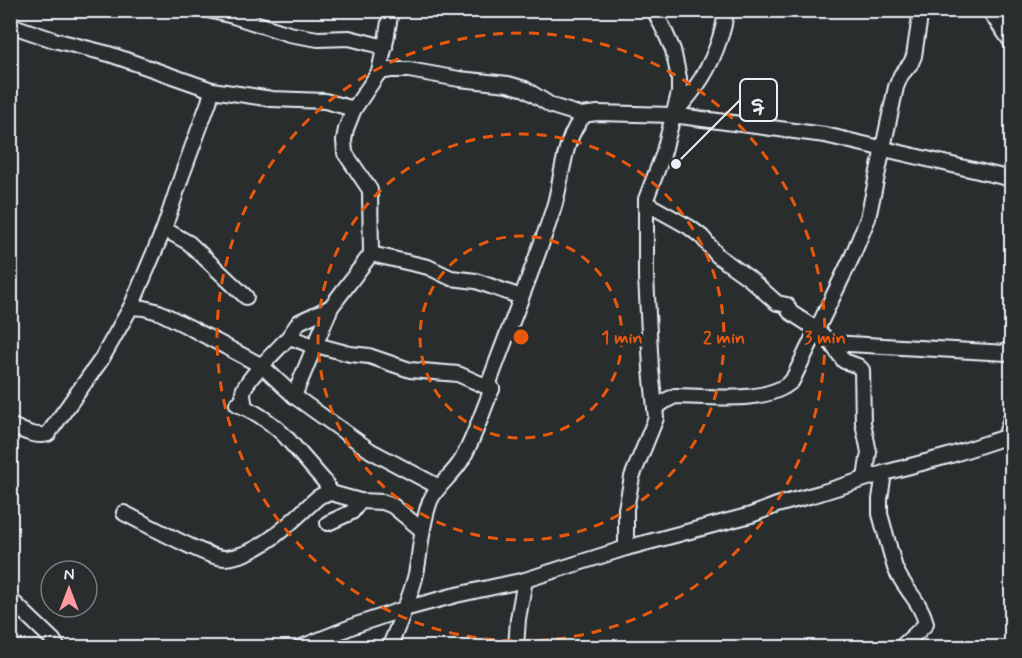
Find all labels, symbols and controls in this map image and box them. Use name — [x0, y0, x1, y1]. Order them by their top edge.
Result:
callout: q — [740, 79, 777, 121]
text: q — [750, 87, 765, 118]
text: 1 min — [601, 326, 643, 350]
text: 2 min — [703, 326, 745, 350]
text: 3 min — [804, 326, 846, 350]
centre of rings — [511, 327, 531, 347]
north arrow — [39, 559, 99, 619]
text: N — [64, 565, 74, 586]

